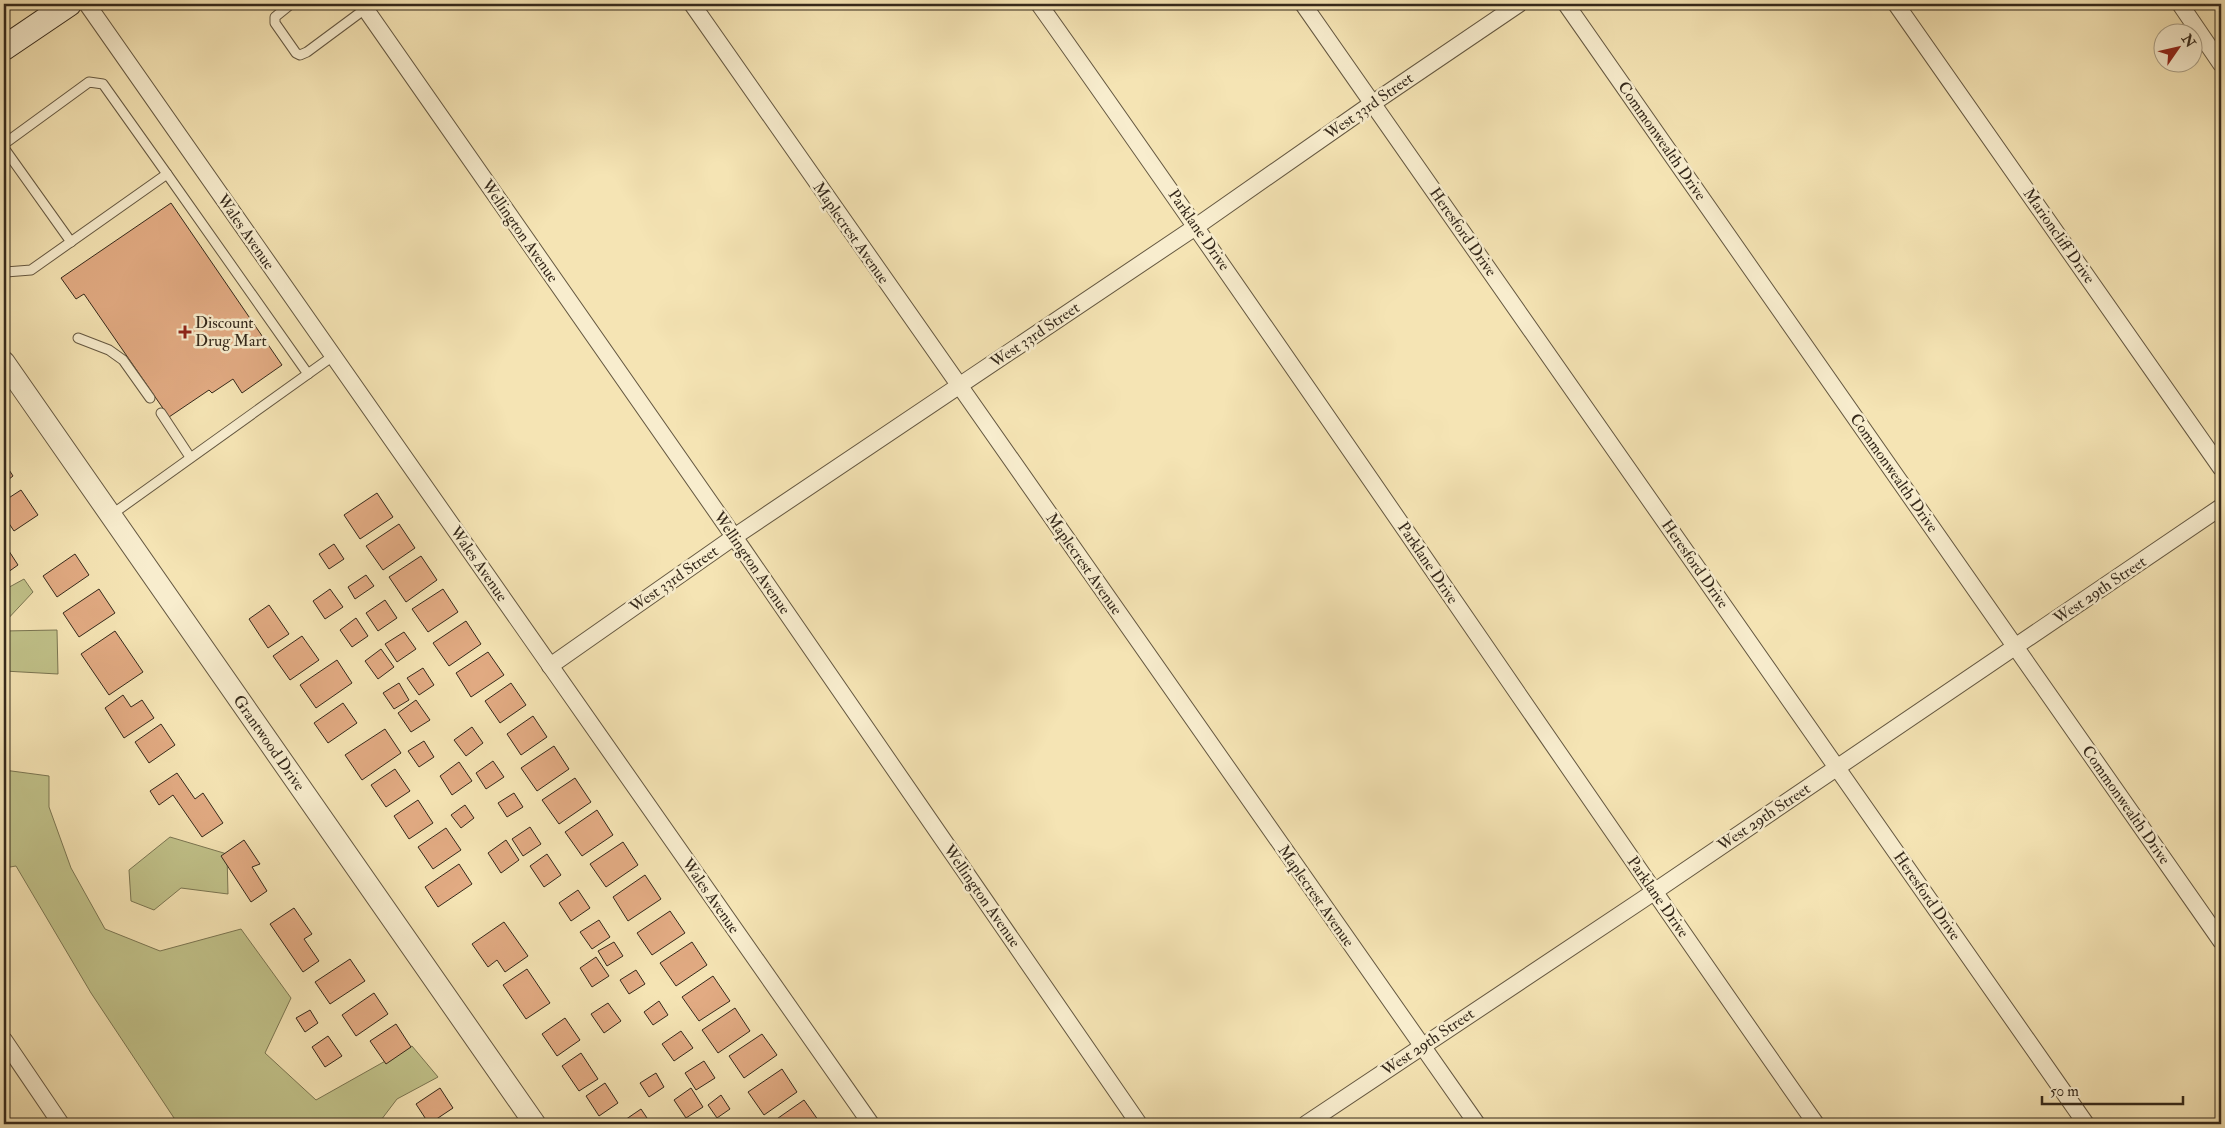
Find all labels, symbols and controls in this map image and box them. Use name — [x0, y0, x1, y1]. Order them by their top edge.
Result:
north arrow — [2152, 22, 2202, 72]
text: N — [2177, 30, 2199, 51]
street label: West 33rd Street — [1320, 68, 1417, 144]
street label: Commonwealth Drive — [1614, 78, 1711, 205]
street label: Wellington Avenue — [477, 175, 563, 287]
street label: Maplecrest Avenue — [808, 178, 894, 289]
street label: Heresford Drive — [1425, 184, 1501, 281]
street label: Marioncliff Drive — [2019, 184, 2099, 288]
street label: Parklane Drive — [1164, 185, 1235, 275]
street label: Wales Avenue — [212, 190, 279, 274]
street label: West 33rd Street — [986, 298, 1084, 373]
place label: Discount Drug Mart — [195, 313, 267, 351]
marker: Discount Drug Mart — [179, 326, 191, 338]
street label: Commonwealth Drive — [1846, 410, 1943, 537]
street label: Wellington Avenue — [709, 507, 795, 619]
street label: Maplecrest Avenue — [1041, 509, 1127, 620]
street label: Heresford Drive — [1657, 516, 1733, 613]
street label: Parklane Drive — [1393, 518, 1463, 608]
street label: Wales Avenue — [445, 522, 512, 606]
street label: West 33rd Street — [625, 541, 722, 617]
street label: West 29th Street — [2049, 552, 2150, 629]
street label: Grantwood Drive — [229, 691, 310, 795]
street label: Commonwealth Drive — [2078, 742, 2175, 869]
street label: West 29th Street — [1713, 779, 1814, 856]
street label: Wellington Avenue — [939, 840, 1025, 952]
street label: Maplecrest Avenue — [1273, 841, 1359, 952]
street label: Heresford Drive — [1889, 848, 1965, 945]
street label: Parklane Drive — [1623, 852, 1694, 942]
street label: Wales Avenue — [677, 854, 744, 938]
street label: West 29th Street — [1377, 1004, 1478, 1081]
scale bar — [2042, 1073, 2184, 1105]
text: 50 m — [2050, 1082, 2079, 1101]

